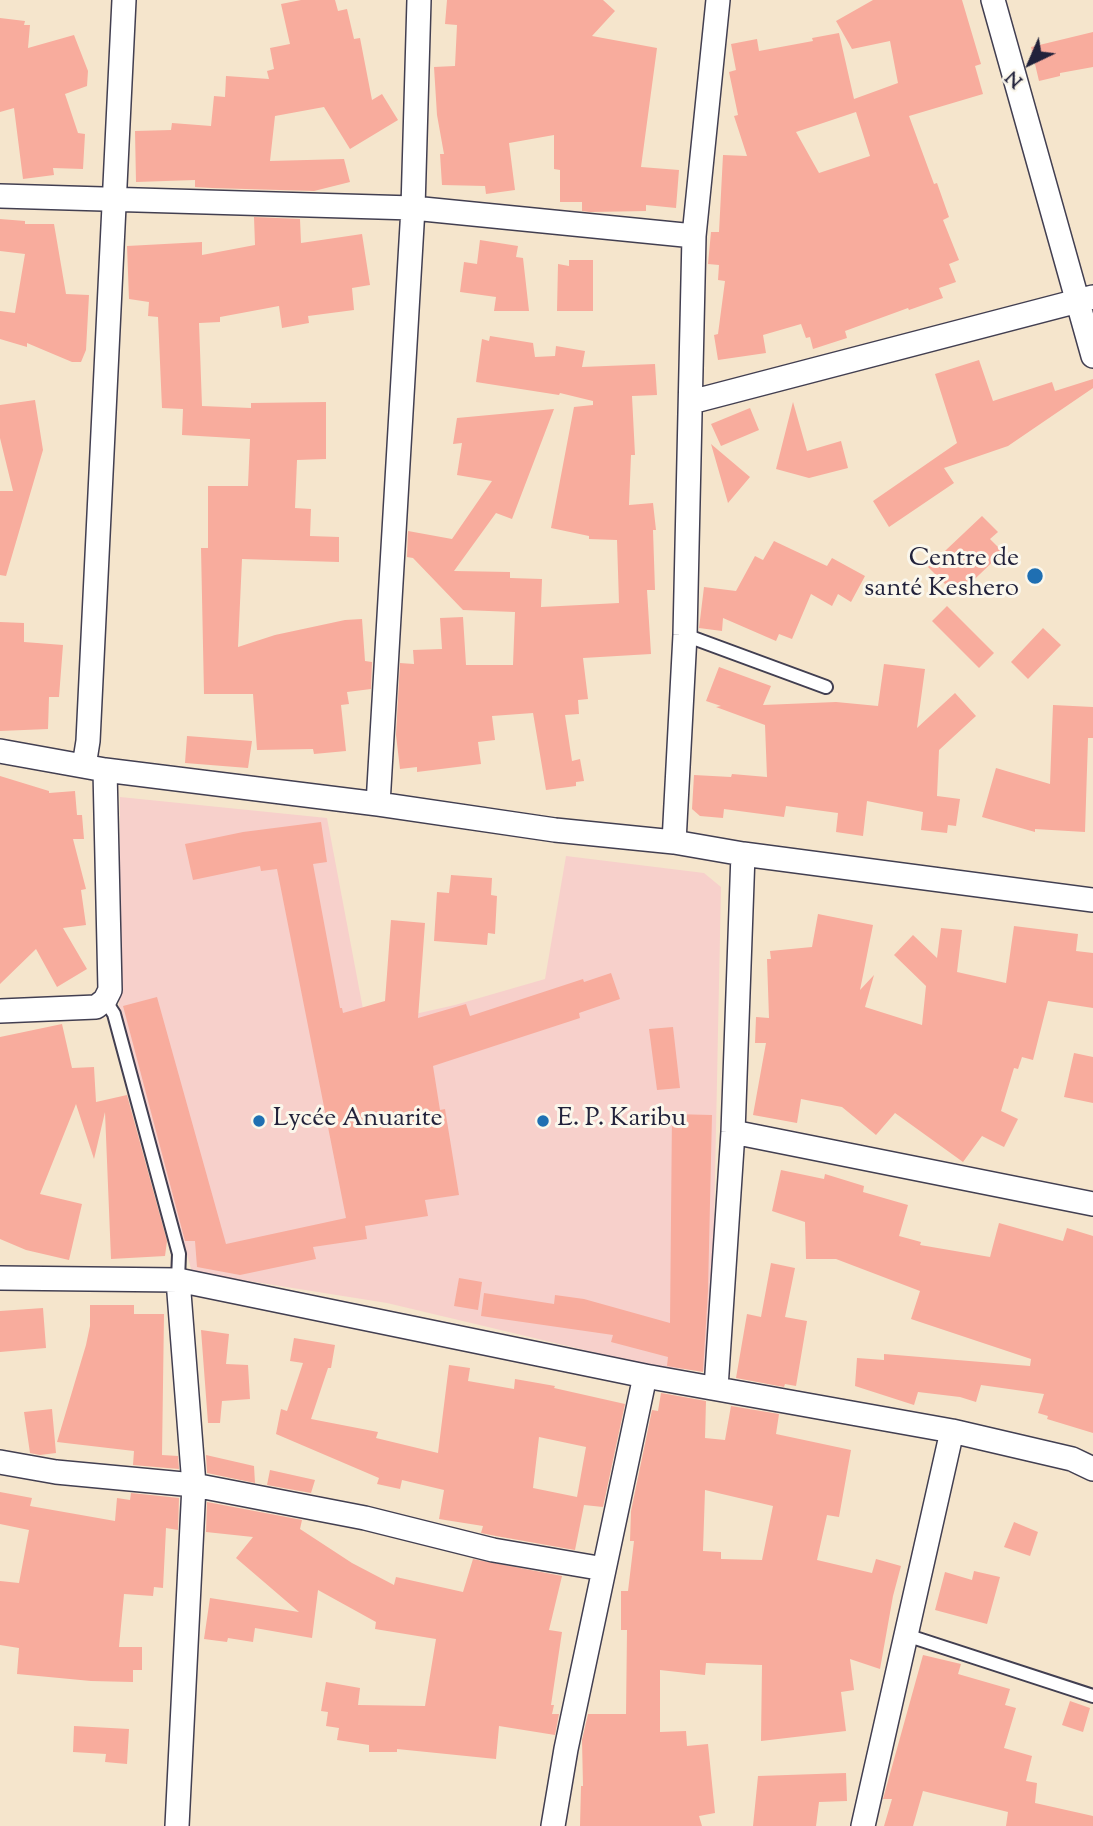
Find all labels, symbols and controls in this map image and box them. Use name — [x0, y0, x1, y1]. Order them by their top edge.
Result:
north arrow — [995, 28, 1065, 98]
text: N — [1000, 63, 1030, 93]
place label: Centre de santé Keshero — [864, 545, 1019, 606]
marker: Centre de santé Keshero — [1025, 566, 1045, 586]
place label: Lycée Anuarite — [273, 1105, 443, 1137]
place label: E. P. Karibu — [557, 1105, 686, 1137]
marker: Lycée Anuarite — [251, 1113, 267, 1129]
marker: E. P. Karibu — [535, 1113, 551, 1129]

